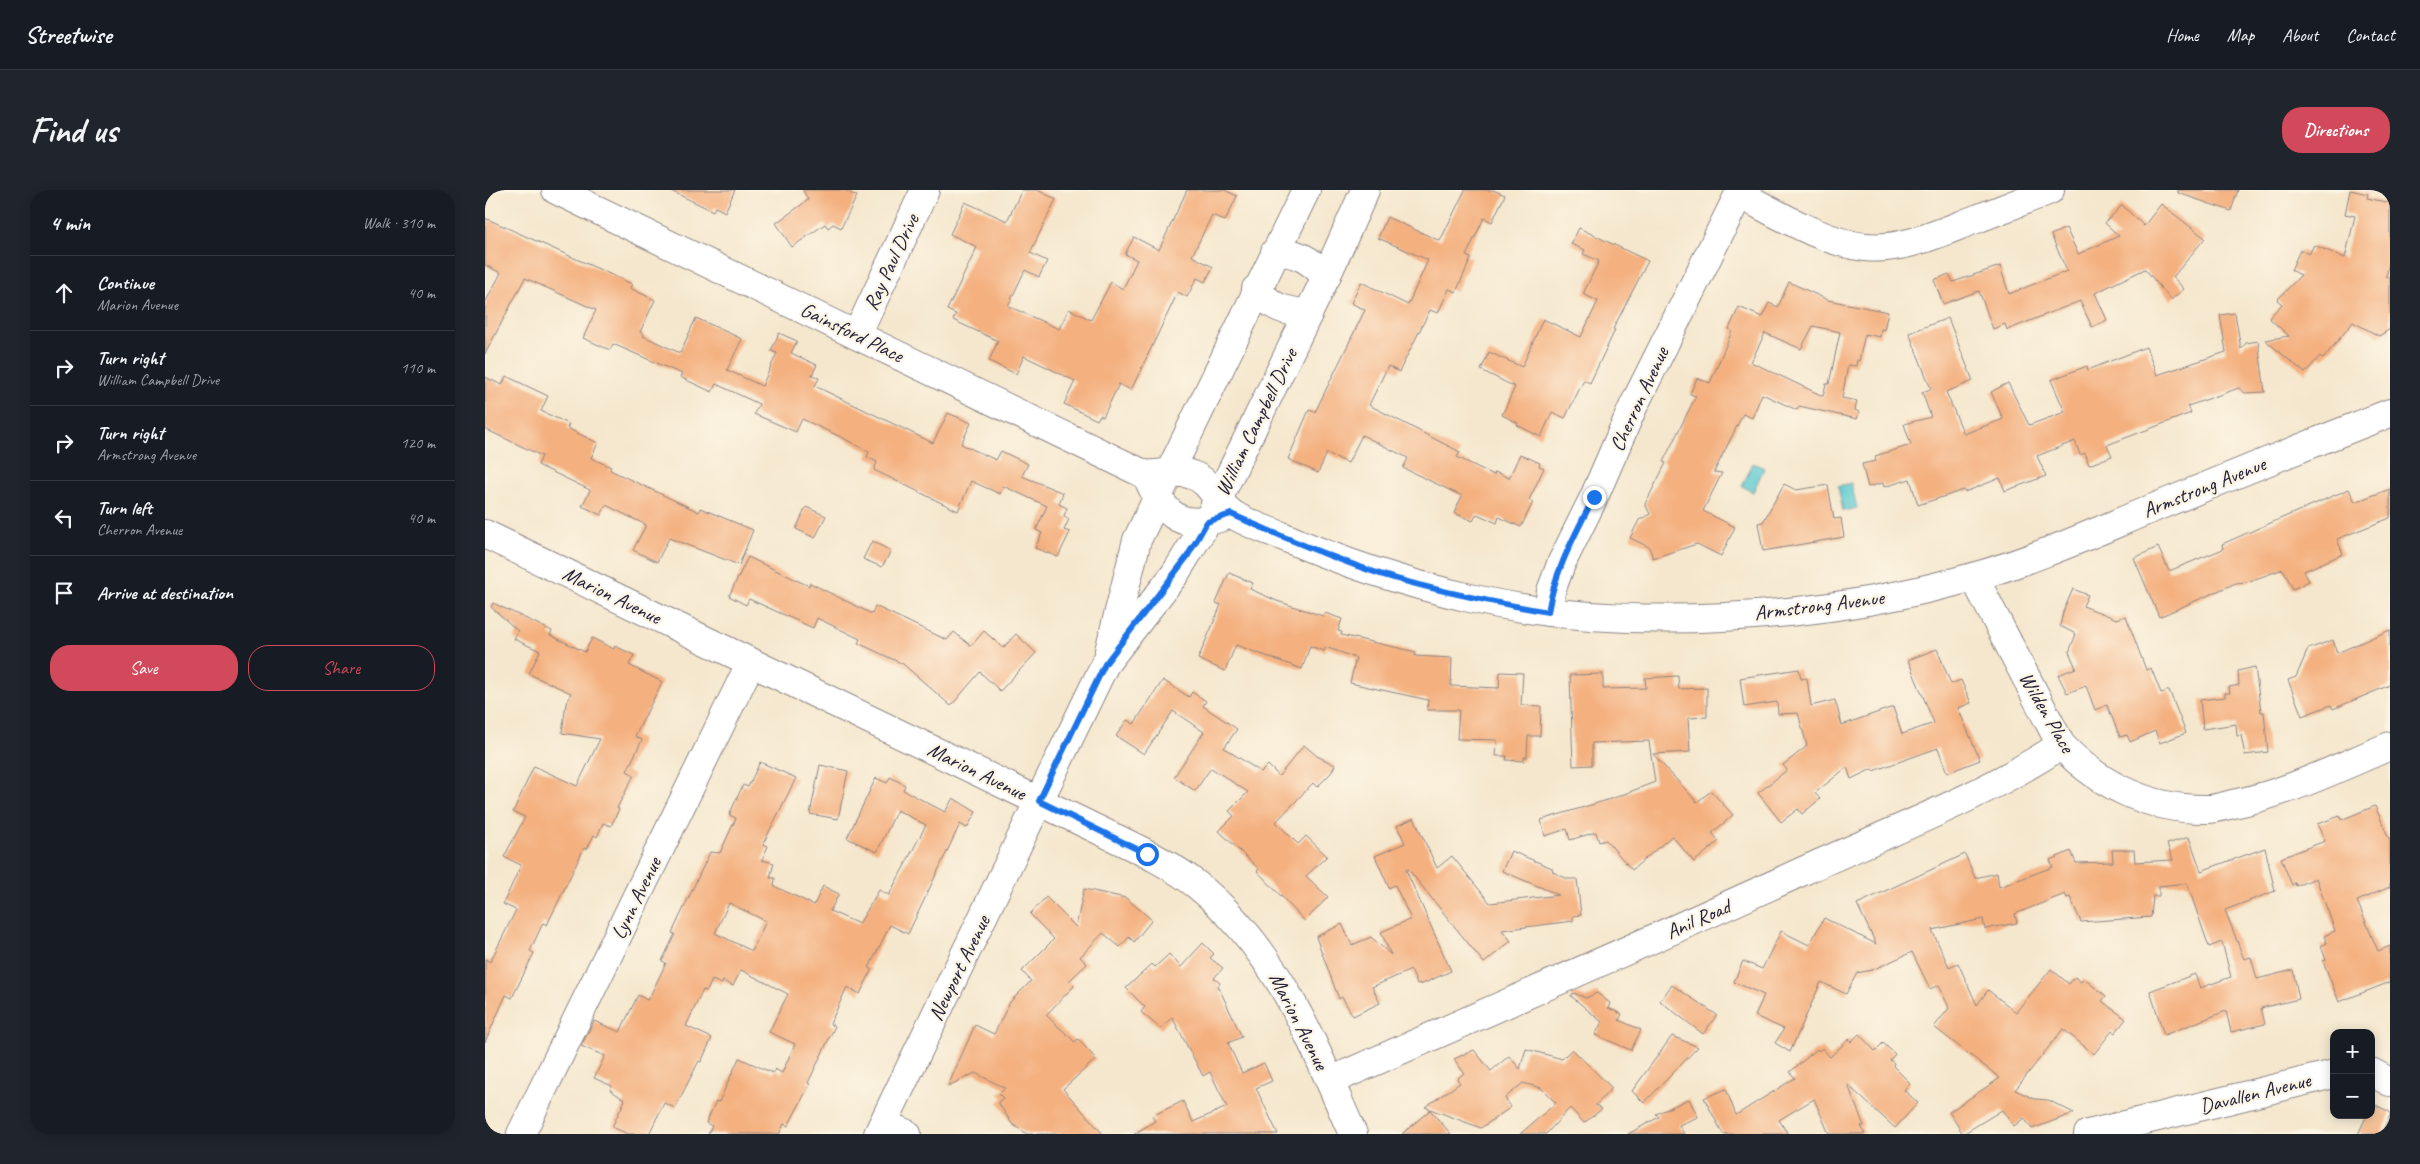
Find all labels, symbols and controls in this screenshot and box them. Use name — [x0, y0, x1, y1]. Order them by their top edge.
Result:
text: Streetwise — [25, 20, 111, 50]
text: Home — [2166, 24, 2199, 46]
text: Map — [2227, 24, 2254, 46]
text: About — [2282, 24, 2318, 46]
text: Contact — [2346, 24, 2395, 46]
button: Directions — [2282, 107, 2390, 153]
text: Find us — [30, 108, 117, 153]
street label: Ray Paul Drive — [857, 209, 925, 314]
text: 4 min — [50, 210, 90, 236]
text: Walk · 310 m — [363, 213, 435, 233]
text: Continue — [97, 271, 154, 295]
icon: ahead — [50, 279, 78, 307]
text: 40 m — [408, 283, 435, 303]
text: Marion Avenue — [97, 295, 178, 315]
street label: Gainsford Place — [796, 296, 909, 369]
street label: William Campbell Drive — [1209, 342, 1304, 500]
street label: Cherron Avenue — [1604, 342, 1675, 455]
text: Turn right — [97, 346, 164, 370]
icon: right — [50, 354, 78, 382]
text: 110 m — [401, 358, 435, 378]
text: William Campbell Drive — [97, 370, 219, 390]
text: Turn right — [97, 421, 164, 445]
icon: right — [50, 429, 78, 457]
text: 120 m — [401, 433, 435, 453]
text: Armstrong Avenue — [97, 445, 196, 465]
street label: Armstrong Avenue — [2139, 450, 2271, 523]
route end — [1583, 486, 1606, 509]
text: Turn left — [97, 496, 152, 520]
icon: left — [50, 504, 78, 532]
text: 40 m — [408, 508, 435, 528]
text: Cherron Avenue — [97, 520, 182, 540]
street label: Marion Avenue — [559, 560, 666, 630]
icon: arrive — [50, 579, 78, 607]
text: Arrive at destination — [97, 581, 233, 605]
street label: Armstrong Avenue — [1753, 584, 1887, 626]
button: Save — [50, 645, 238, 691]
button: Share — [248, 645, 435, 691]
street label: Wilden Place — [2013, 667, 2082, 759]
street label: Marion Avenue — [924, 736, 1031, 806]
route start — [1136, 843, 1159, 866]
street label: Lynn Avenue — [605, 852, 667, 943]
street label: Anil Road — [1662, 892, 1737, 945]
street label: Newport Avenue — [922, 910, 996, 1025]
street label: Marion Avenue — [1263, 968, 1335, 1075]
map controls — [2330, 1029, 2375, 1119]
button: + — [2330, 1029, 2375, 1074]
street label: Davallen Avenue — [2197, 1066, 2314, 1119]
button: − — [2330, 1074, 2375, 1119]

